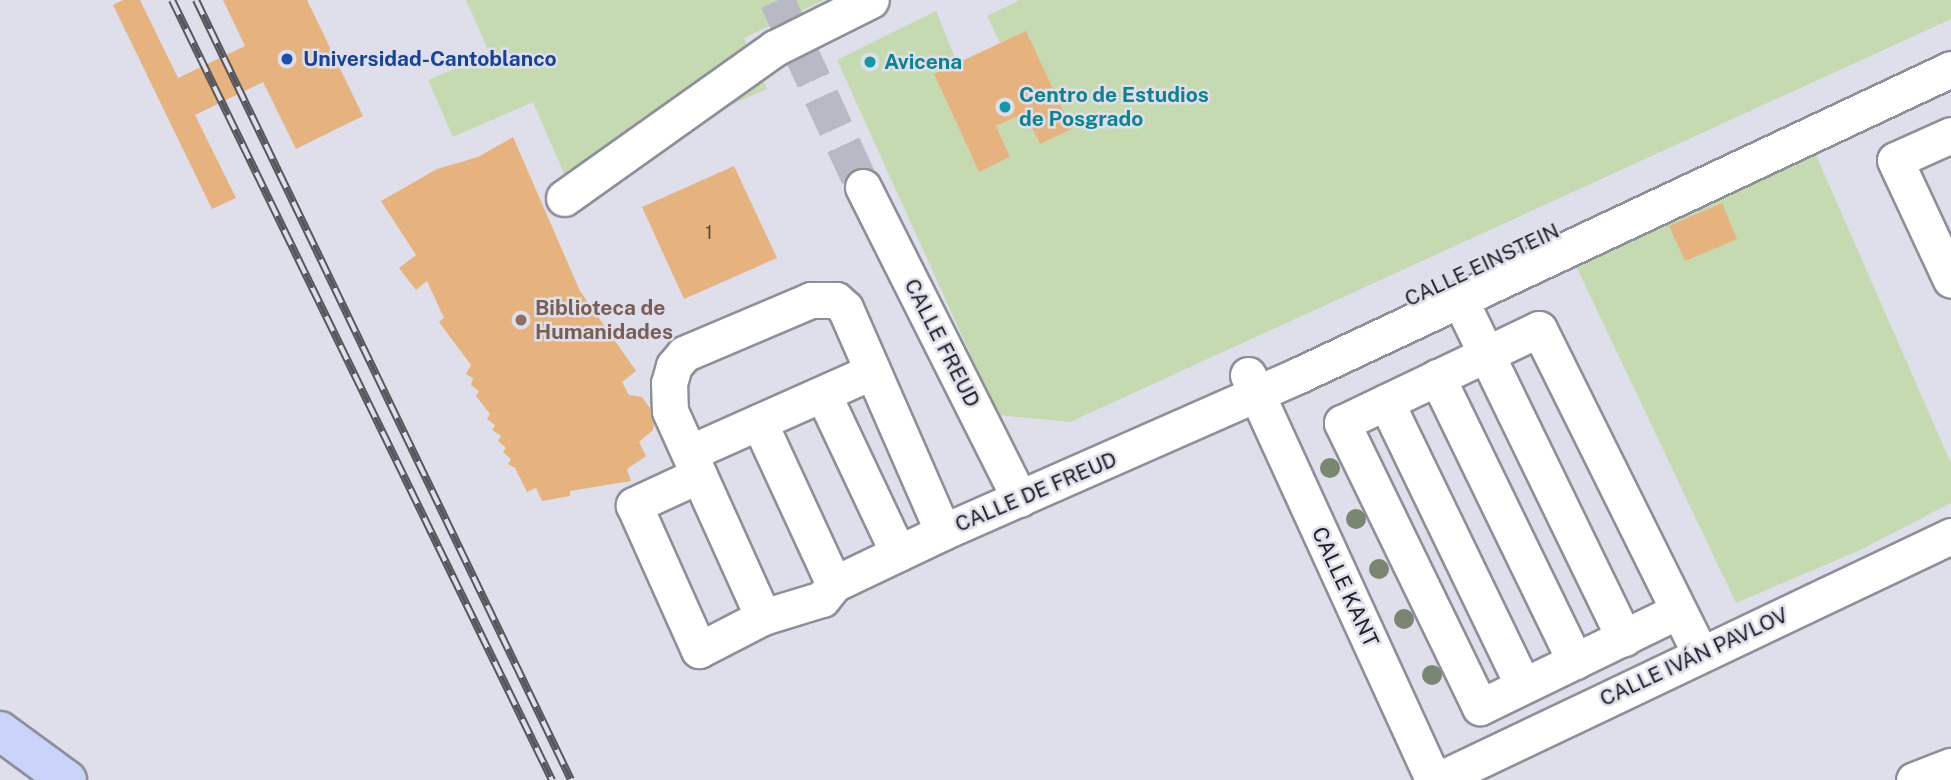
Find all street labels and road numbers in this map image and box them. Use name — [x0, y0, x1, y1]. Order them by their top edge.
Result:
street label: CALLE EINSTEIN — [1401, 218, 1563, 312]
street label: CALLE FREUD — [899, 275, 985, 411]
street label: CALLE DE FREUD — [951, 447, 1121, 537]
street label: CALLE KANT — [1306, 523, 1384, 651]
street label: CALLE IVÁN PAVLOV — [1596, 602, 1792, 712]

